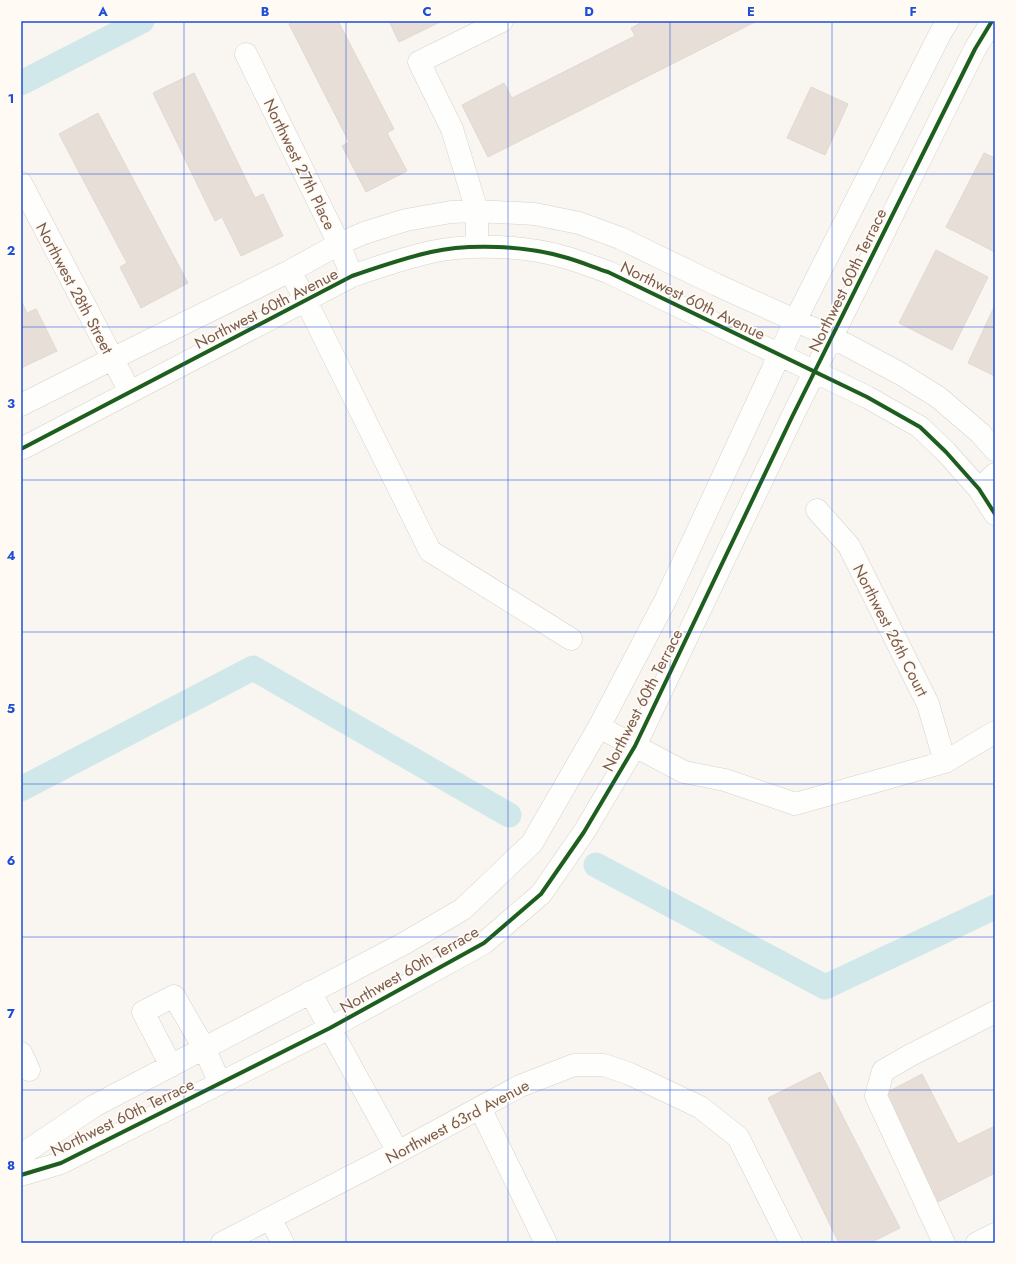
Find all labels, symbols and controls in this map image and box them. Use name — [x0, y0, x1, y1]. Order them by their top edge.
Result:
text: A — [97, 2, 108, 21]
text: B — [261, 2, 270, 21]
text: C — [422, 2, 432, 21]
text: D — [584, 2, 594, 21]
text: E — [747, 2, 755, 21]
text: F — [909, 2, 917, 21]
text: 1 — [8, 89, 14, 108]
street label: Northwest 27th Place — [258, 95, 341, 234]
street label: Northwest 60th Terrace — [803, 205, 892, 356]
street label: Northwest 28th Street — [30, 218, 119, 358]
text: 2 — [7, 241, 15, 260]
street label: Northwest 60th Avenue — [617, 255, 769, 346]
street label: Northwest 60th Avenue — [190, 262, 342, 355]
text: 3 — [7, 394, 15, 413]
text: 4 — [6, 546, 16, 565]
street label: Northwest 26th Court — [847, 560, 934, 700]
street label: Northwest 60th Terrace — [597, 625, 688, 776]
text: 5 — [7, 699, 15, 718]
text: 6 — [7, 851, 16, 870]
street label: Northwest 60th Terrace — [335, 920, 483, 1019]
text: 7 — [7, 1004, 15, 1023]
street label: Northwest 60th Terrace — [47, 1073, 198, 1162]
street label: Northwest 63rd Avenue — [381, 1074, 533, 1169]
text: 8 — [7, 1156, 15, 1175]

